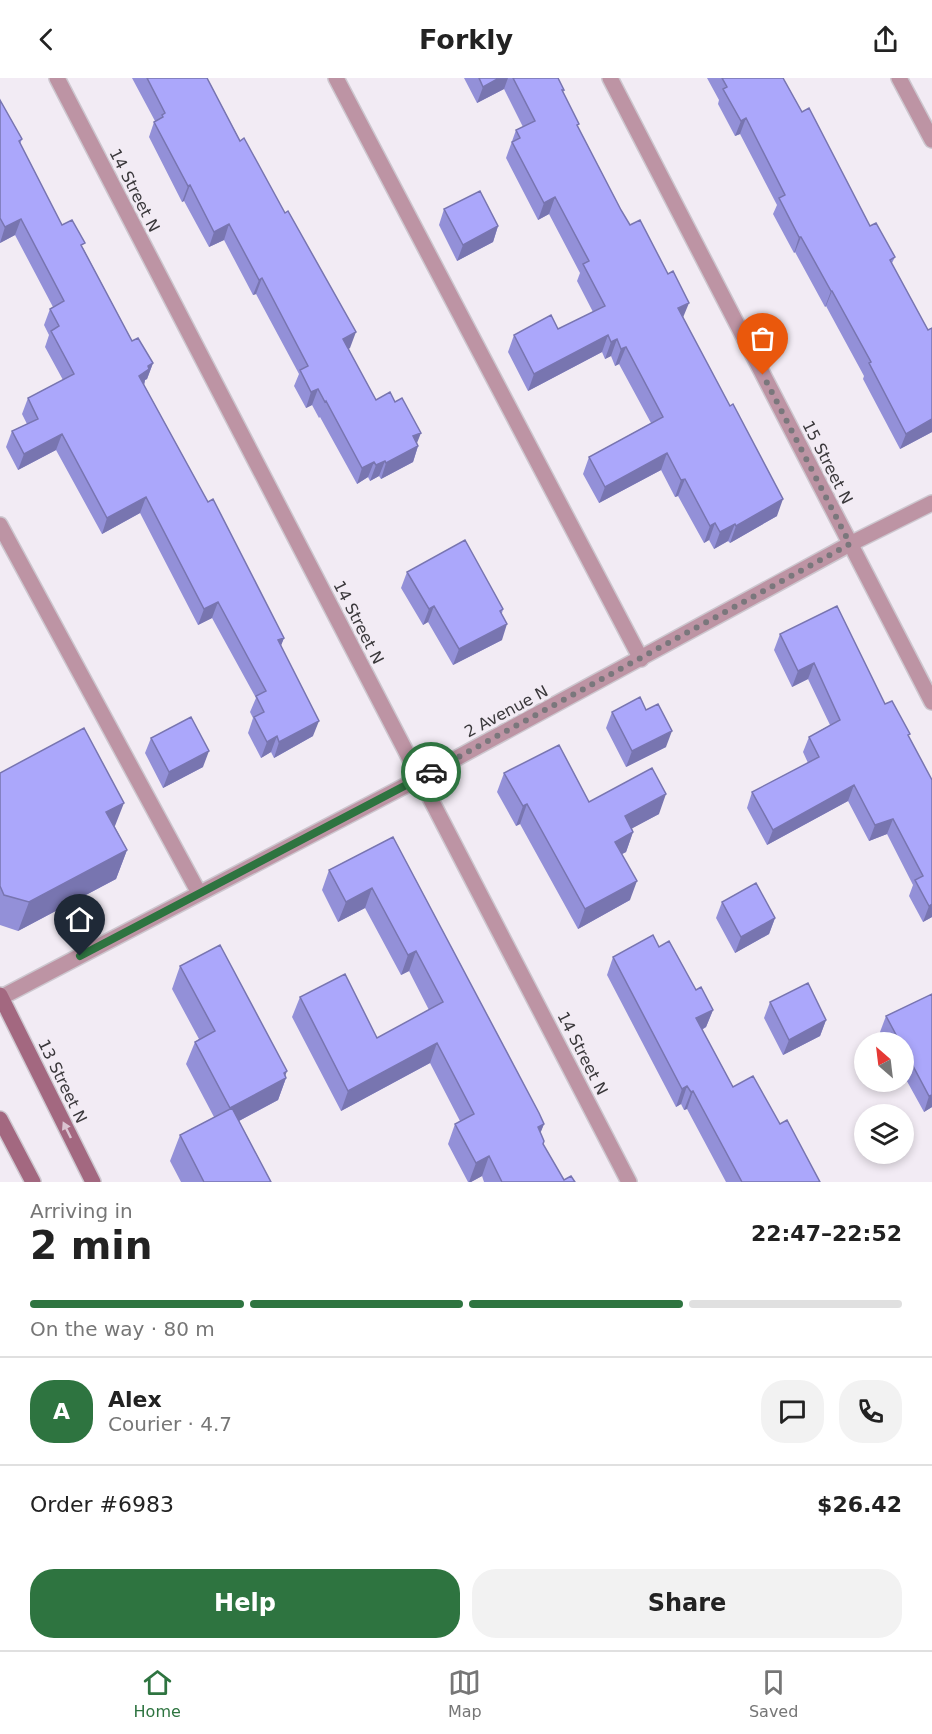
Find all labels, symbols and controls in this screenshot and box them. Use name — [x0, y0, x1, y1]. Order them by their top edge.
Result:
icon: back — [30, 23, 63, 56]
icon: share — [869, 23, 902, 56]
text: Forkly — [419, 24, 513, 55]
street label: 14 Street N — [105, 145, 164, 235]
pin — [737, 313, 788, 375]
icon: bag — [746, 322, 779, 355]
street label: 15 Street N — [798, 417, 857, 507]
street label: 14 Street N — [329, 577, 388, 667]
street label: 2 Avenue N — [461, 682, 551, 741]
courier — [401, 742, 461, 802]
icon: car — [415, 756, 448, 789]
pin — [54, 894, 105, 956]
icon: home — [63, 903, 96, 936]
street label: 14 Street N — [553, 1008, 612, 1098]
north arrow — [854, 1032, 914, 1092]
map controls — [854, 1032, 914, 1164]
street label: 13 Street N — [34, 1036, 91, 1126]
button: layers — [854, 1104, 914, 1164]
one-way arrow — [62, 1121, 72, 1138]
text: Arriving in — [30, 1199, 133, 1223]
text: 22:47–22:52 — [751, 1221, 902, 1246]
text: 2 min — [30, 1223, 152, 1268]
text: On the way · 80 m — [30, 1317, 215, 1341]
button: chat — [761, 1380, 824, 1443]
button: phone — [839, 1380, 902, 1443]
text: Alex — [108, 1387, 162, 1412]
text: A — [53, 1399, 70, 1424]
text: Courier · 4.7 — [108, 1412, 232, 1436]
text: Order #6983 — [30, 1492, 174, 1517]
text: $26.42 — [817, 1492, 902, 1517]
button: Help — [30, 1569, 460, 1638]
button: Share — [472, 1569, 902, 1638]
tab: Home — [134, 1666, 181, 1721]
tab: Map — [448, 1666, 482, 1721]
tab: Saved — [749, 1666, 798, 1721]

